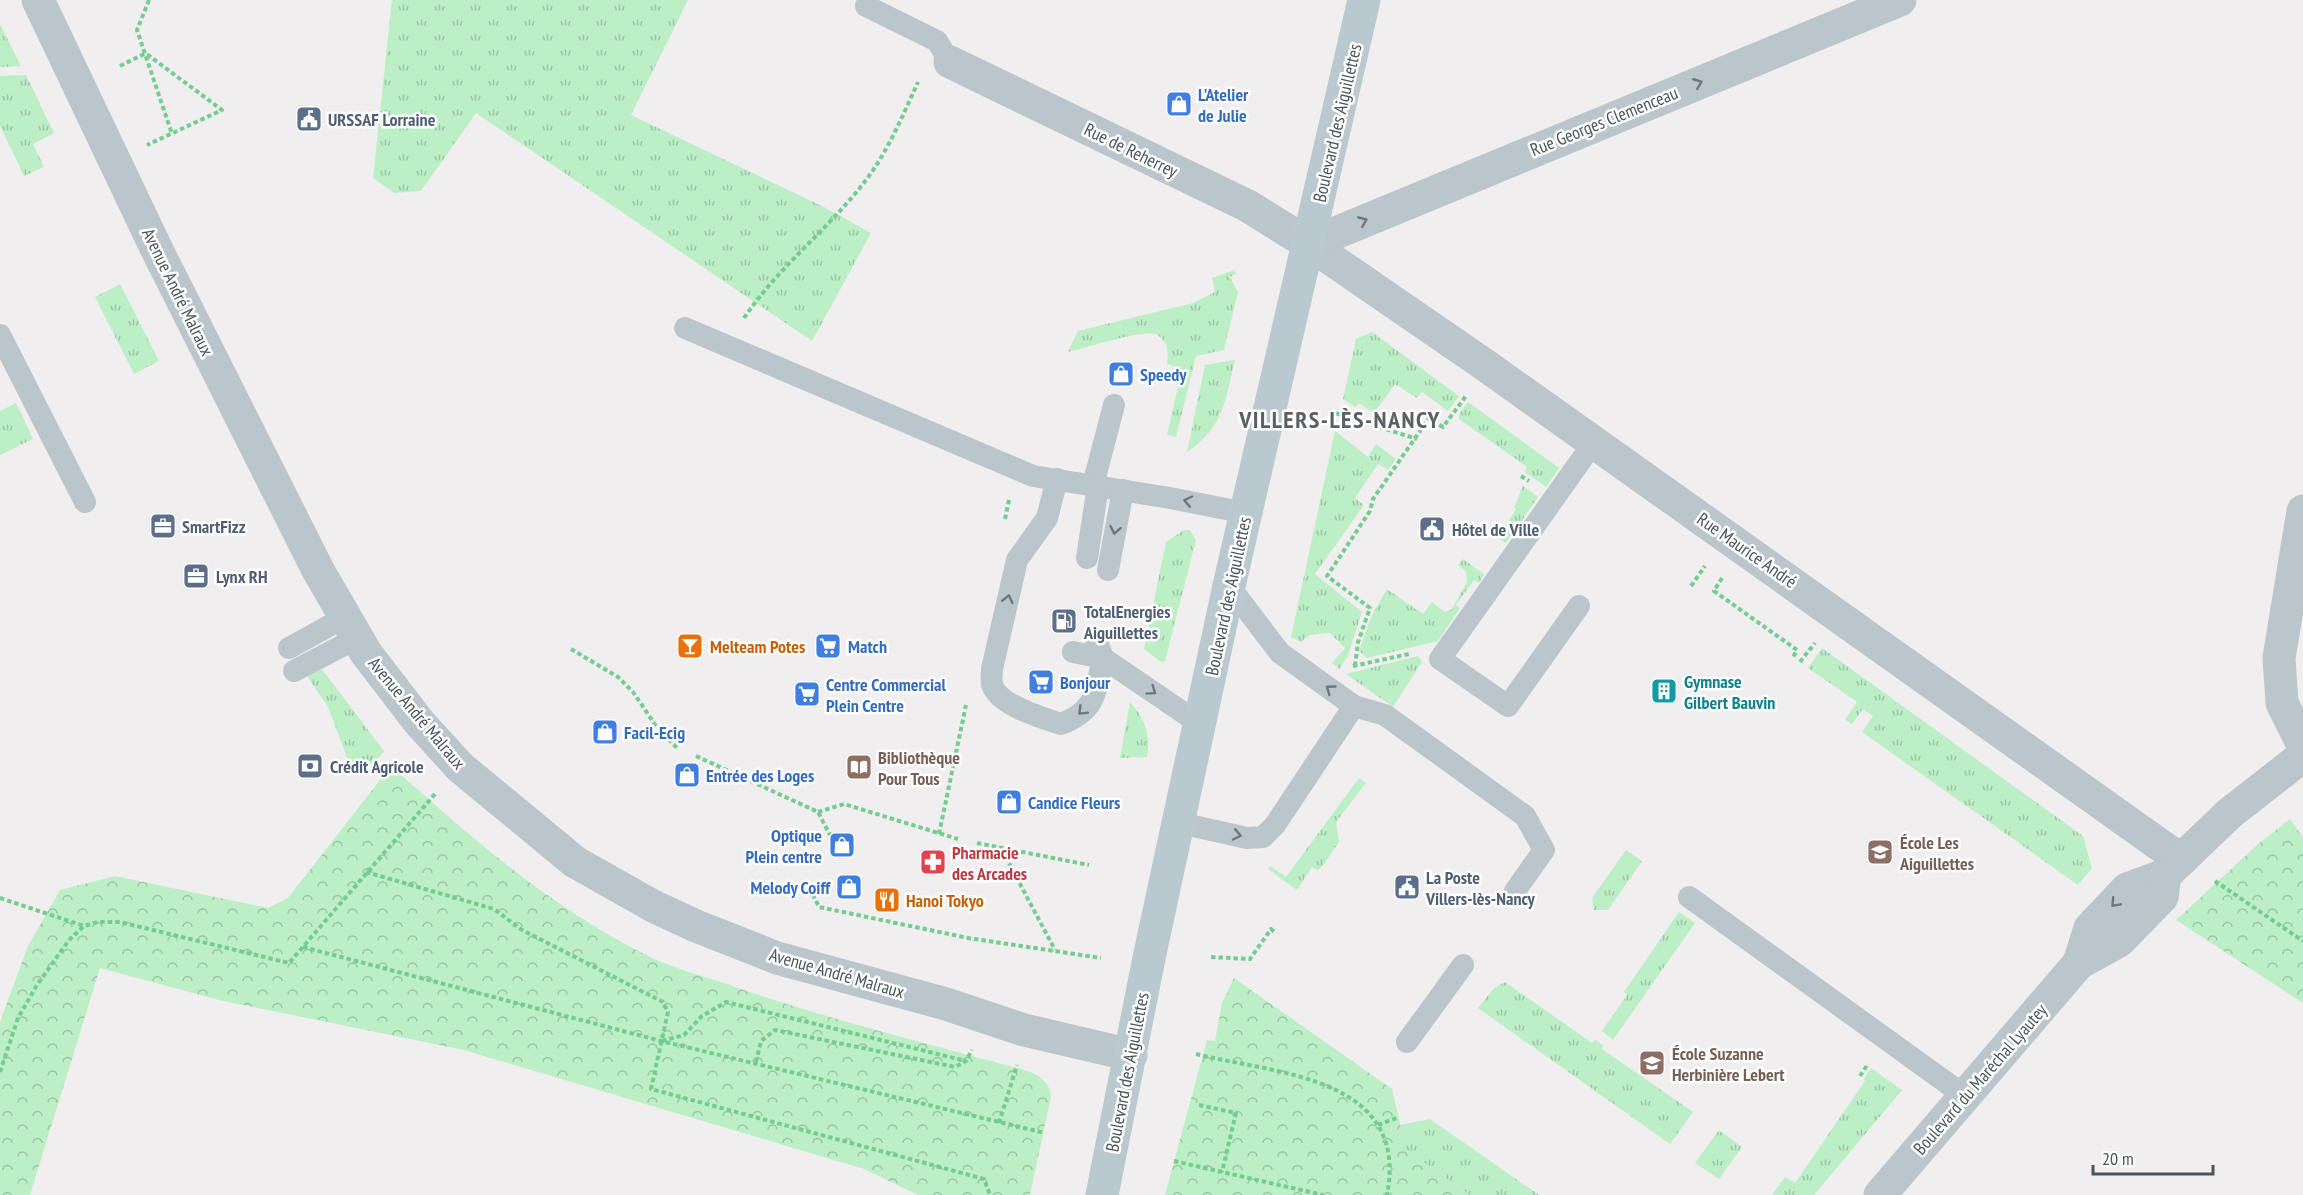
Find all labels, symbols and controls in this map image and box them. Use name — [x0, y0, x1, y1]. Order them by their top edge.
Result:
street label: Boulevard des Aiguillettes — [1308, 42, 1366, 204]
one-way arrow — [1692, 78, 1703, 90]
street label: Rue Georges Clemenceau — [1527, 81, 1681, 161]
place label: L'Atelier de Julie — [1198, 83, 1249, 127]
shop icon: L'Atelier de Julie — [1164, 89, 1194, 119]
public building icon: URSSAF Lorraine — [294, 104, 324, 134]
place label: URSSAF Lorraine — [328, 108, 436, 131]
street label: Rue de Reherrey — [1080, 117, 1182, 183]
one-way arrow — [1356, 216, 1367, 228]
street label: Avenue André Malraux — [137, 224, 219, 360]
shop icon: Speedy — [1106, 359, 1136, 389]
place label: Speedy — [1140, 363, 1187, 386]
district label: VILLERS-LÈS-NANCY — [1238, 404, 1441, 435]
one-way arrow — [1184, 496, 1194, 509]
street label: Rue Maurice André — [1693, 507, 1801, 593]
office icon: SmartFizz — [148, 511, 178, 541]
street label: Boulevard des Aiguillettes — [1200, 514, 1256, 678]
public building icon: Hôtel de Ville — [1417, 514, 1447, 544]
place label: SmartFizz — [182, 515, 246, 538]
place label: Hôtel de Ville — [1452, 518, 1539, 541]
one-way arrow — [1109, 524, 1122, 534]
office icon: Lynx RH — [181, 561, 211, 591]
place label: Lynx RH — [216, 565, 267, 588]
one-way arrow — [1001, 594, 1014, 604]
place label: TotalEnergies Aiguillettes — [1083, 600, 1171, 644]
fuel station icon: TotalEnergies Aiguillettes — [1049, 606, 1079, 636]
bar icon: Melteam Potes — [675, 631, 705, 661]
supermarket icon: Match — [813, 631, 843, 661]
place label: Melteam Potes — [710, 635, 805, 658]
place label: Match — [848, 635, 887, 658]
street label: Avenue André Malraux — [363, 652, 471, 774]
supermarket icon: Bonjour — [1026, 667, 1056, 697]
place label: Gymnase Gilbert Bauvin — [1684, 670, 1775, 714]
place label: Bonjour — [1060, 671, 1111, 694]
place label: Centre Commercial Plein Centre — [826, 673, 947, 717]
building icon: Gymnase Gilbert Bauvin — [1649, 676, 1679, 706]
supermarket icon: Centre Commercial Plein Centre — [792, 679, 822, 709]
one-way arrow — [1146, 684, 1157, 695]
one-way arrow — [1326, 685, 1337, 696]
one-way arrow — [1079, 704, 1089, 715]
shop icon: Facil-Ecig — [590, 717, 620, 747]
place label: Facil-Ecig — [624, 721, 685, 744]
place label: Bibliothèque Pour Tous — [878, 746, 960, 790]
bank icon: Crédit Agricole — [295, 751, 325, 781]
library icon: Bibliothèque Pour Tous — [844, 752, 874, 782]
place label: Crédit Agricole — [330, 755, 424, 778]
shop icon: Entrée des Loges — [672, 760, 702, 790]
place label: Entrée des Loges — [706, 764, 814, 787]
shop icon: Candice Fleurs — [994, 787, 1024, 817]
place label: Candice Fleurs — [1028, 791, 1120, 814]
place label: Optique Plein centre — [745, 824, 822, 868]
one-way arrow — [1232, 828, 1242, 841]
shop icon: Optique Plein centre — [827, 830, 857, 860]
place label: École Les Aiguillettes — [1899, 831, 1974, 875]
school or university icon: École Les Aiguillettes — [1865, 837, 1895, 867]
place label: Pharmacie des Arcades — [952, 841, 1027, 885]
pharmacy icon: Pharmacie des Arcades — [918, 847, 948, 877]
place label: La Poste Villers-lès-Nancy — [1425, 866, 1536, 910]
shop icon: Melody Coiff — [834, 872, 864, 902]
public building icon: La Poste Villers-lès-Nancy — [1392, 872, 1422, 902]
place label: Melody Coiff — [750, 876, 831, 899]
restaurant icon: Hanoi Tokyo — [872, 885, 902, 915]
place label: Hanoi Tokyo — [906, 889, 984, 912]
one-way arrow — [2111, 896, 2122, 906]
street label: Avenue André Malraux — [767, 943, 908, 1003]
street label: Boulevard des Aiguillettes — [1100, 990, 1154, 1154]
street label: Boulevard du Maréchal Lyautey — [1908, 999, 2052, 1159]
place label: École Suzanne Herbinière Lebert — [1672, 1042, 1785, 1086]
school or university icon: École Suzanne Herbinière Lebert — [1637, 1048, 1667, 1078]
scale bar — [2093, 1138, 2213, 1176]
text: 20 m — [2102, 1147, 2134, 1170]

